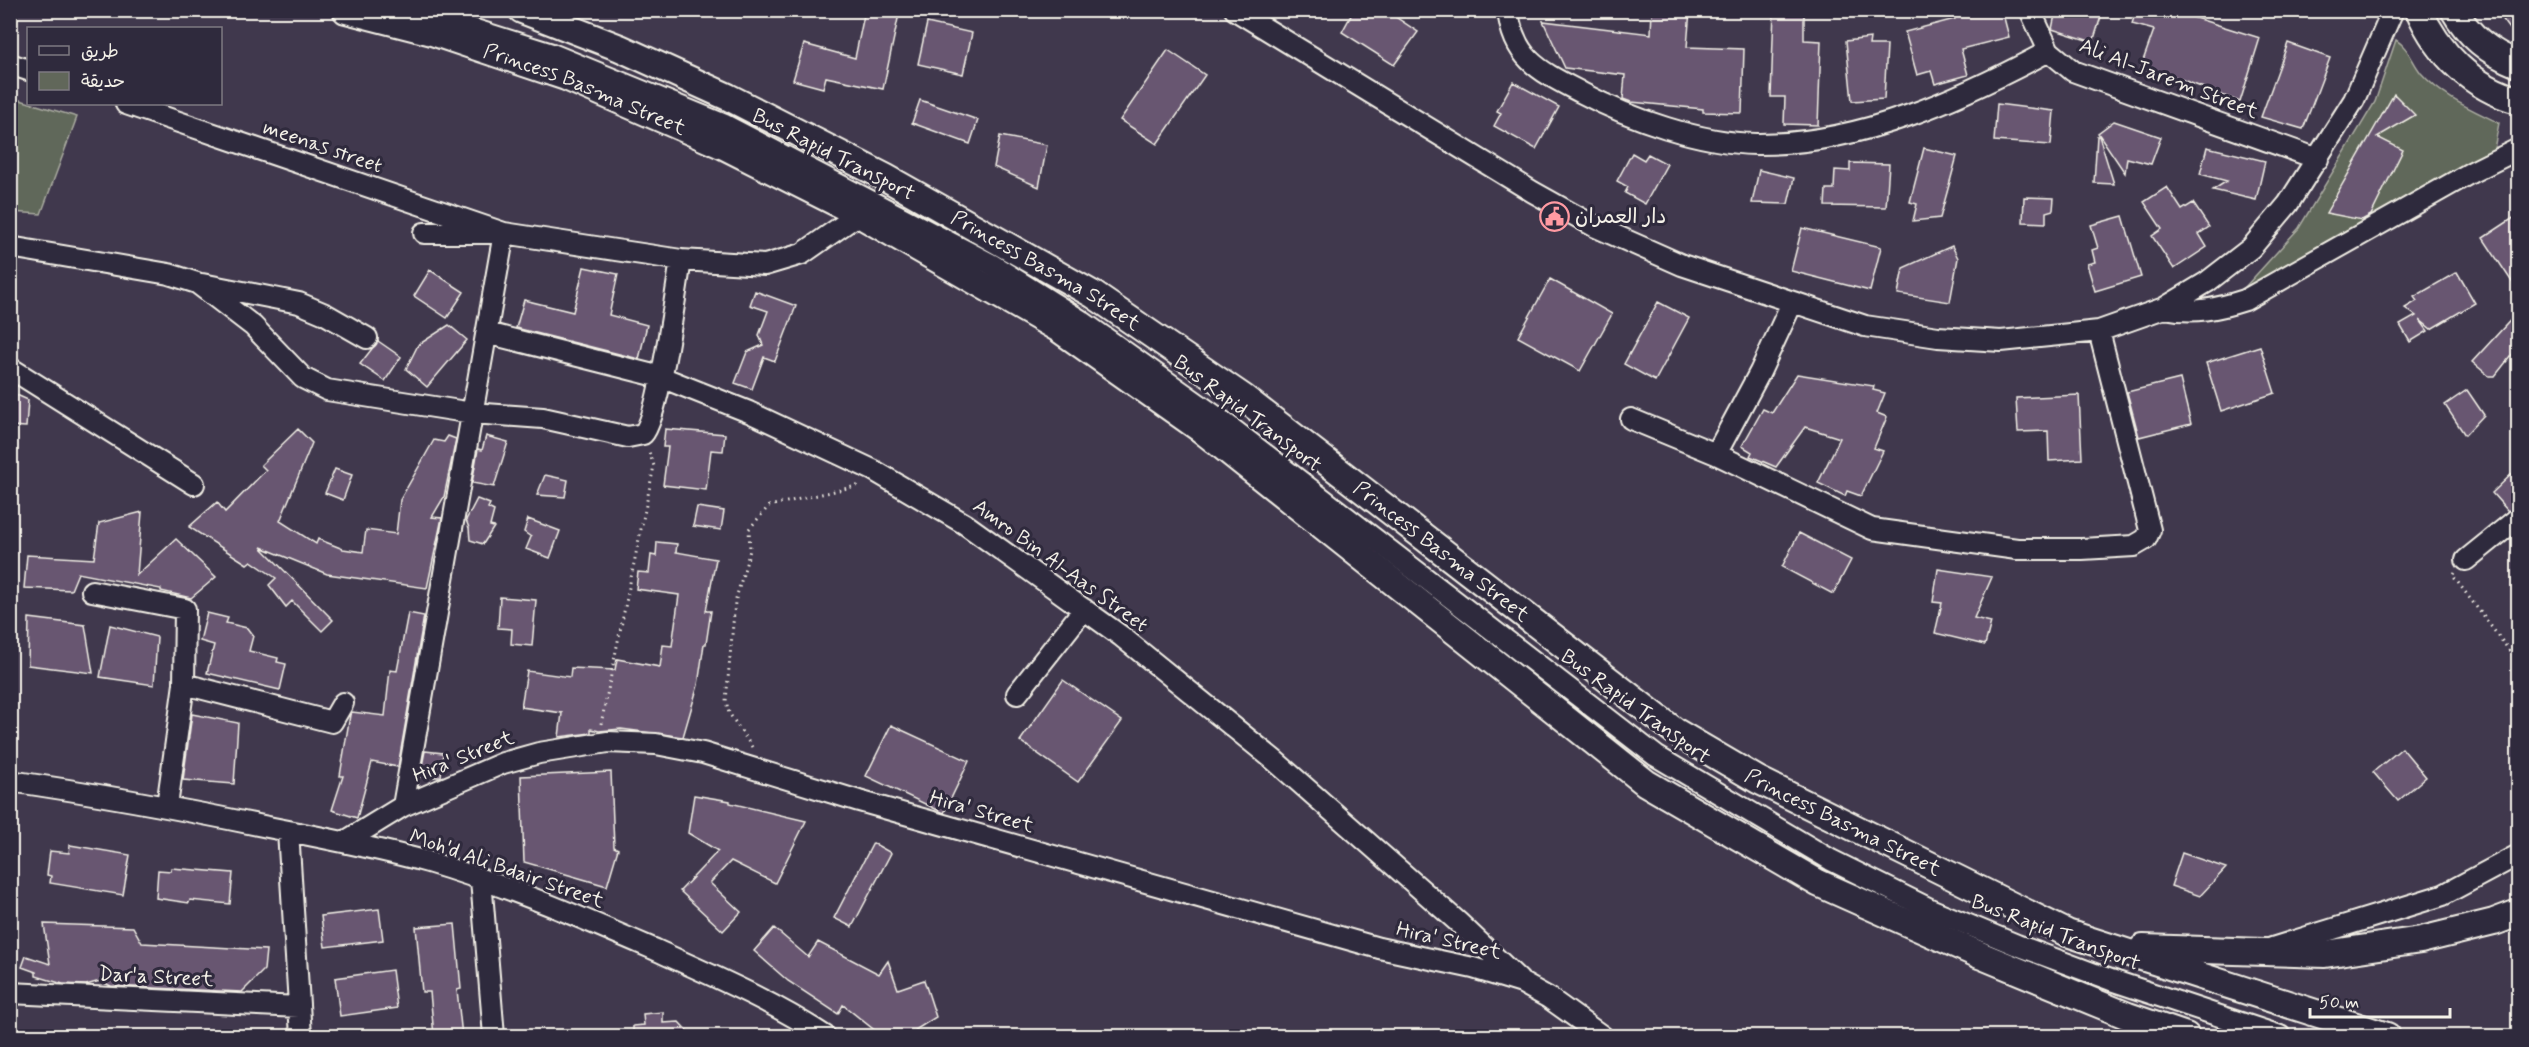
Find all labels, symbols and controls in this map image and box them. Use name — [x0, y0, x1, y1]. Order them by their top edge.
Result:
legend — [27, 27, 222, 105]
street label: Ali Al-Jarem Street — [2075, 32, 2263, 126]
street label: Princess Basma Street — [480, 37, 691, 143]
text: طريق — [81, 40, 119, 64]
text: حديقة — [81, 70, 125, 94]
street label: Bus Rapid Transport — [747, 102, 920, 208]
street label: meenas street — [259, 113, 386, 181]
public building icon: دار العمران — [1538, 200, 1570, 232]
place label: دار العمران — [1575, 203, 1667, 231]
street label: Princess Basma Street — [946, 204, 1146, 338]
street label: Bus Rapid Transport — [1168, 349, 1327, 479]
street label: Princess Basma Street — [1347, 475, 1536, 629]
street label: Amro Bin Al-Aas Street — [967, 493, 1154, 639]
street label: Bus Rapid Transport — [1555, 643, 1716, 771]
street label: Hira' Street — [408, 724, 519, 790]
street label: Princess Basma Street — [1739, 762, 1946, 884]
street label: Hira' Street — [926, 784, 1038, 840]
street label: Moh'd Ali Bdair Street — [406, 823, 608, 916]
street label: Bus Rapid Transport — [1967, 888, 2144, 978]
street label: Hira' Street — [1393, 915, 1505, 967]
street label: Dar'a Street — [98, 960, 215, 994]
scale bar — [2310, 981, 2450, 1019]
text: 50 m — [2319, 991, 2359, 1015]

